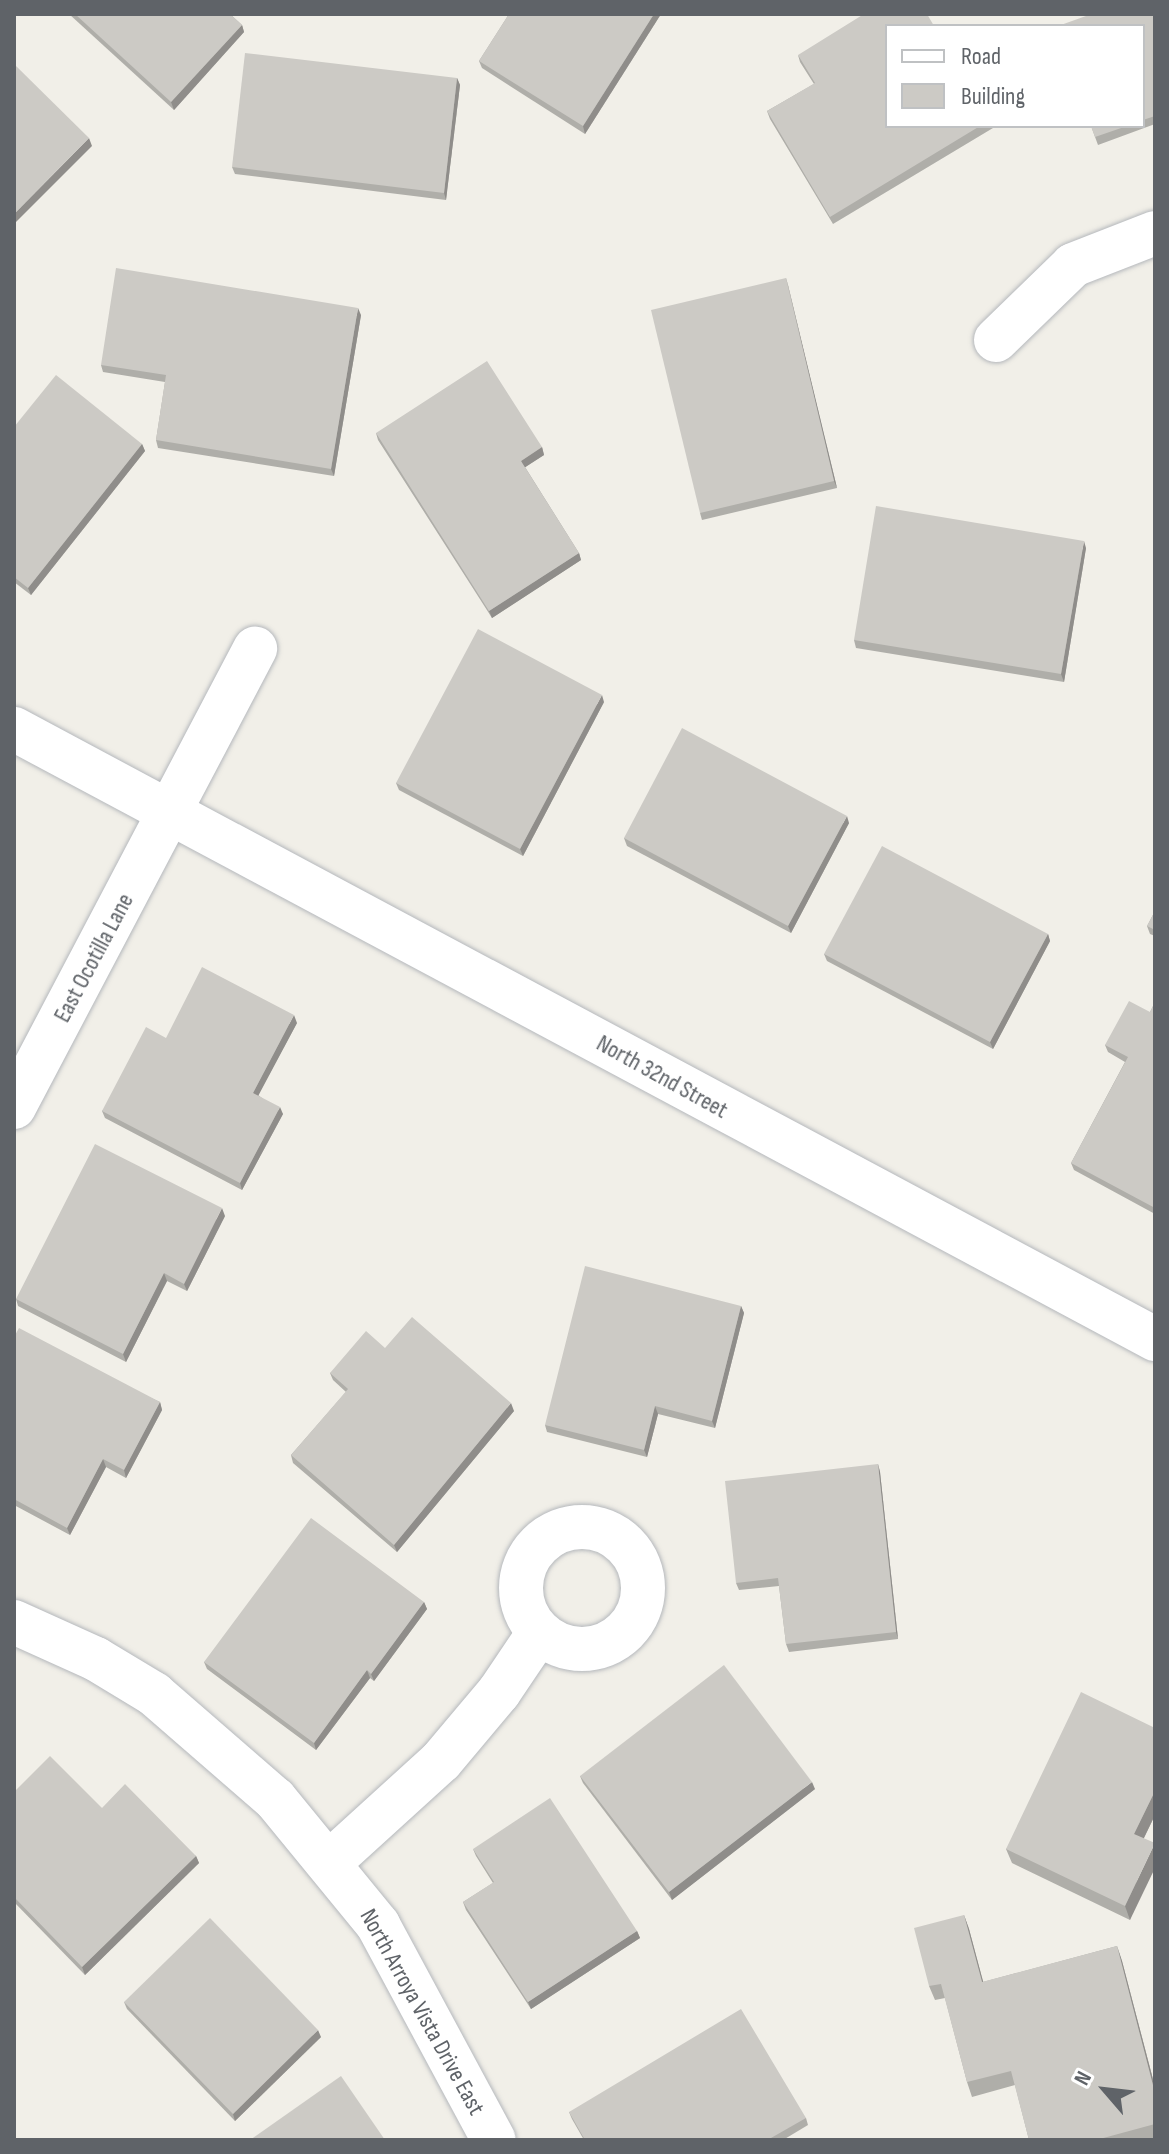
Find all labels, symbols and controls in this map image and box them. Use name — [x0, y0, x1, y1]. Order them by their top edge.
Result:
legend — [885, 24, 1145, 128]
text: Road — [961, 42, 1001, 71]
text: Building — [961, 82, 1025, 111]
street label: East Ocotilla Lane — [48, 889, 140, 1027]
street label: North 32nd Street — [591, 1029, 733, 1125]
street label: North Arroya Vista Drive East — [353, 1904, 491, 2120]
north arrow — [1065, 2050, 1145, 2130]
text: N — [1069, 2067, 1098, 2090]

